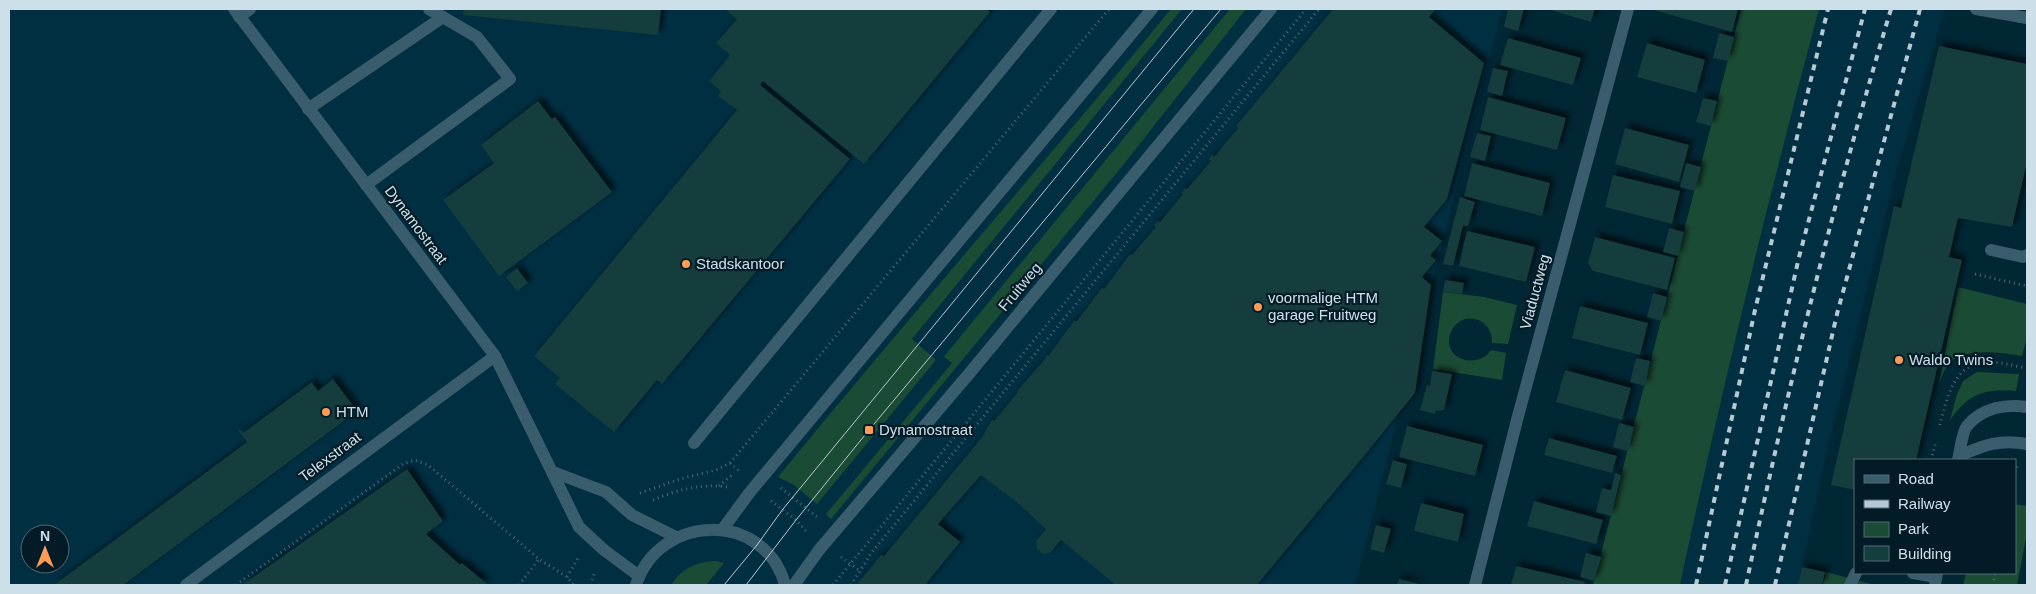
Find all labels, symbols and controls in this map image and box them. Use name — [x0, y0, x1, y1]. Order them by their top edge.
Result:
street label: Dynamostraat — [382, 182, 452, 268]
street label: Viaductweg — [1516, 252, 1553, 331]
place label: Stadskantoor — [696, 255, 784, 272]
marker: Stadskantoor — [680, 258, 692, 270]
street label: Fruitweg — [995, 259, 1045, 314]
place label: voormalige HTM garage Fruitweg — [1268, 289, 1378, 323]
marker: voormalige HTM garage Fruitweg — [1252, 301, 1264, 313]
place label: Waldo Twins — [1909, 351, 1993, 368]
marker: Waldo Twins — [1893, 354, 1905, 366]
place label: HTM — [336, 403, 369, 420]
marker: HTM — [320, 406, 332, 418]
place label: Dynamostraat — [879, 421, 973, 438]
marker: Dynamostraat — [863, 424, 875, 436]
street label: Telexstraat — [296, 427, 364, 485]
legend — [1854, 459, 2016, 574]
text: Road — [1898, 470, 1934, 487]
text: Railway — [1898, 495, 1951, 512]
text: Park — [1898, 520, 1929, 537]
north arrow — [20, 524, 70, 574]
text: N — [40, 528, 50, 544]
text: Building — [1898, 545, 1951, 562]

